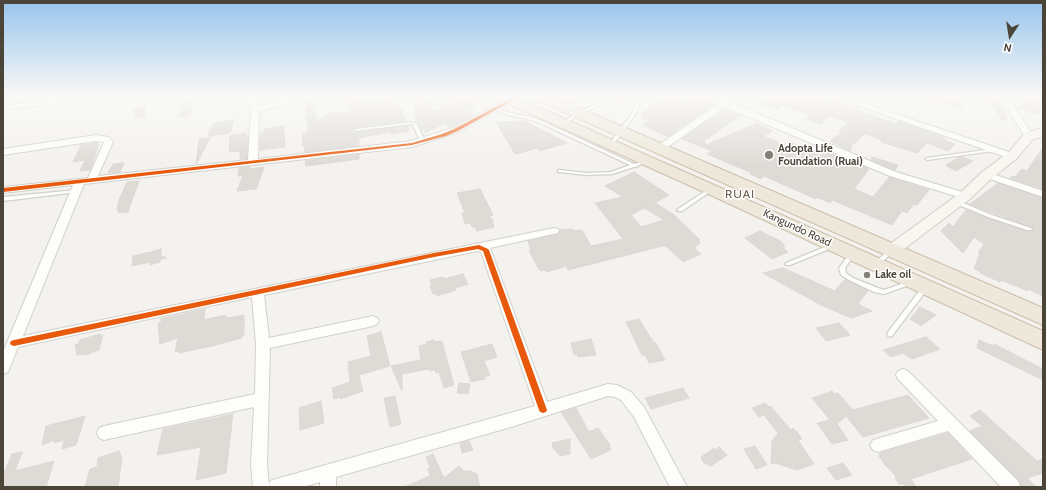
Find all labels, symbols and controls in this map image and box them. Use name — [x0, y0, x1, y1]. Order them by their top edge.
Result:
north arrow — [990, 16, 1030, 56]
text: N — [1002, 40, 1013, 55]
place label: Adopta Life Foundation (Ruai) — [778, 142, 863, 168]
marker: Adopta Life Foundation (Ruai) — [763, 149, 775, 161]
district label: RUAI — [725, 187, 755, 201]
street label: Kangundo Road — [761, 206, 833, 250]
place label: Lake oil — [875, 268, 911, 282]
marker: Lake oil — [862, 270, 872, 280]

